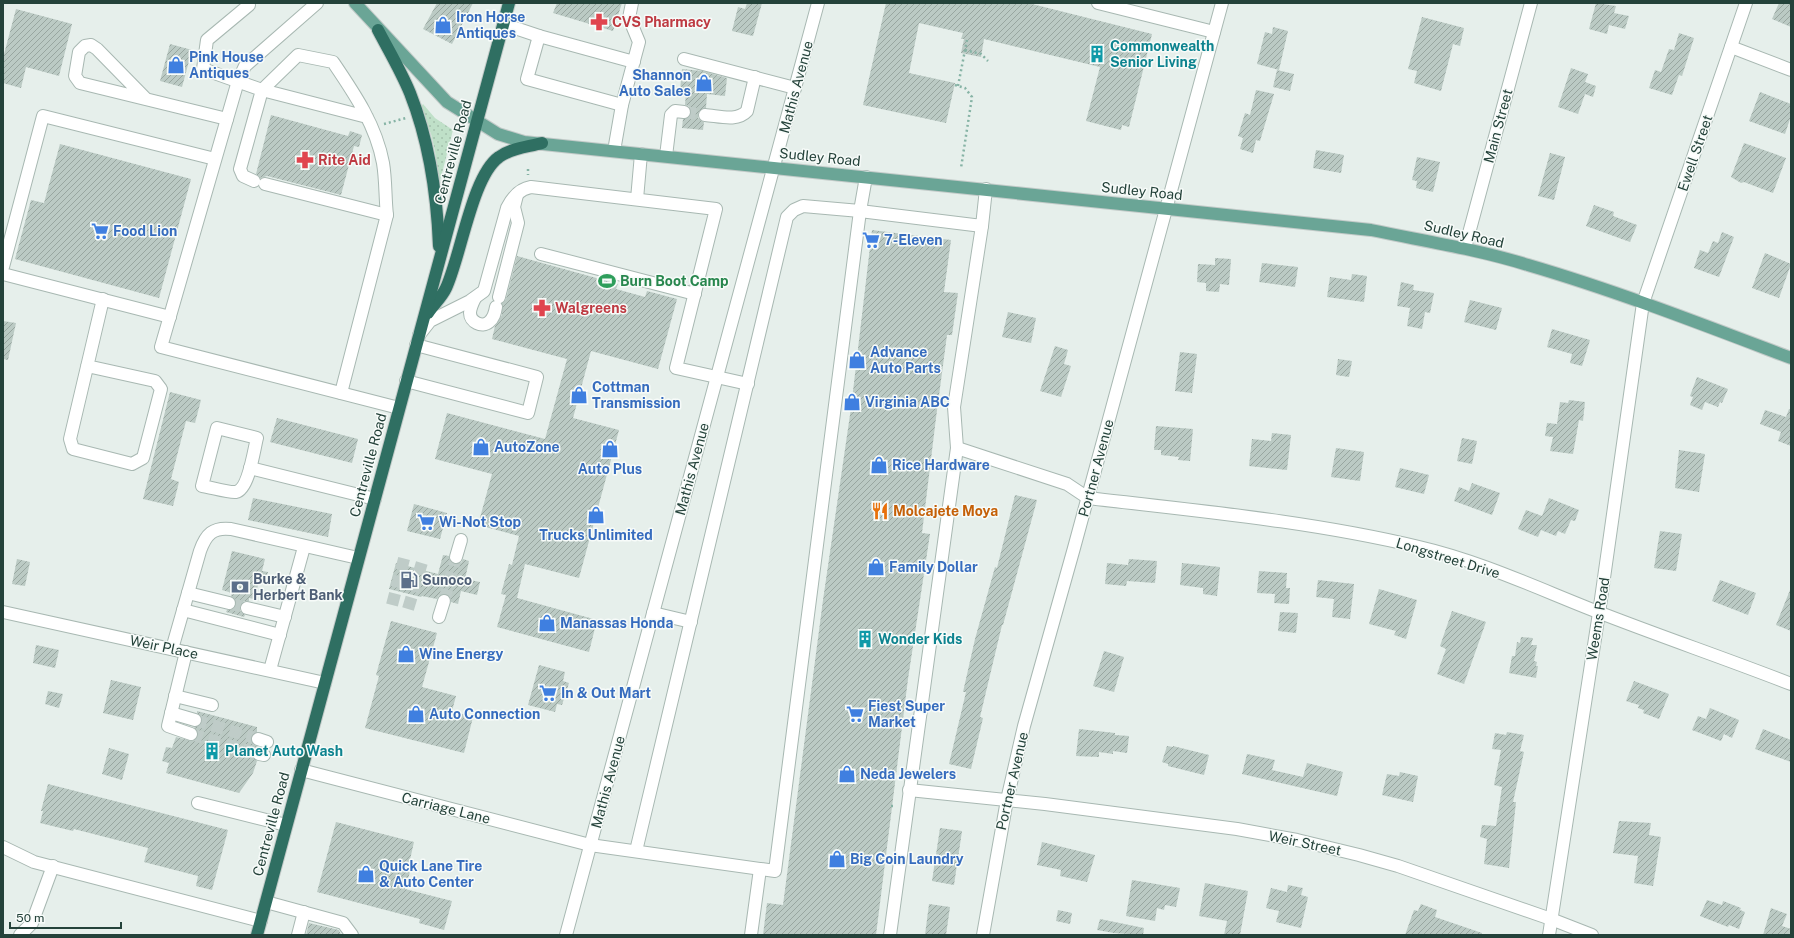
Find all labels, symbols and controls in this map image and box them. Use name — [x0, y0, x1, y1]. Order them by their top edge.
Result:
place label: Iron Horse Antiques — [456, 9, 525, 41]
pharmacy icon: CVS Pharmacy — [589, 12, 609, 32]
place label: CVS Pharmacy — [612, 14, 711, 30]
shop icon: Iron Horse Antiques — [433, 15, 453, 35]
place label: Commonwealth Senior Living — [1110, 38, 1214, 70]
street label: Mathis Avenue — [776, 39, 816, 135]
building icon: Commonwealth Senior Living — [1087, 44, 1107, 64]
place label: Pink House Antiques — [189, 49, 264, 81]
shop icon: Pink House Antiques — [166, 55, 186, 75]
place label: Shannon Auto Sales — [619, 67, 691, 99]
shop icon: Shannon Auto Sales — [694, 73, 714, 93]
street label: Main Street — [1480, 87, 1516, 165]
street label: Centreville Road — [431, 98, 475, 206]
street label: Ewell Street — [1674, 113, 1716, 193]
street label: Sudley Road — [779, 145, 861, 169]
pharmacy icon: Rite Aid — [295, 150, 315, 170]
place label: Rite Aid — [318, 152, 371, 168]
street label: Sudley Road — [1101, 179, 1183, 203]
street label: Sudley Road — [1422, 217, 1506, 251]
supermarket icon: Food Lion — [90, 221, 110, 241]
place label: Food Lion — [113, 223, 177, 239]
supermarket icon: 7-Eleven — [861, 230, 881, 250]
place label: 7-Eleven — [884, 232, 943, 248]
sports icon: Burn Boot Camp — [597, 271, 617, 291]
place label: Burn Boot Camp — [620, 273, 729, 289]
pharmacy icon: Walgreens — [532, 298, 552, 318]
place label: Walgreens — [555, 300, 627, 316]
place label: Advance Auto Parts — [870, 344, 941, 376]
shop icon: Advance Auto Parts — [847, 350, 867, 370]
place label: Cottman Transmission — [592, 379, 681, 411]
shop icon: Cottman Transmission — [569, 385, 589, 405]
shop icon: Virginia ABC — [842, 392, 862, 412]
place label: Virginia ABC — [865, 394, 950, 410]
street label: Centreville Road — [346, 411, 390, 519]
street label: Portner Avenue — [1075, 417, 1117, 519]
street label: Mathis Avenue — [672, 421, 712, 517]
shop icon: AutoZone — [471, 437, 491, 457]
place label: AutoZone — [494, 439, 560, 455]
shop icon: Auto Plus — [600, 439, 620, 459]
shop icon: Rice Hardware — [869, 455, 889, 475]
place label: Rice Hardware — [892, 457, 990, 473]
place label: Auto Plus — [578, 461, 642, 477]
restaurant icon: Molcajete Moya — [870, 501, 890, 521]
place label: Molcajete Moya — [893, 503, 998, 519]
shop icon: Trucks Unlimited — [586, 505, 606, 525]
supermarket icon: Wi-Not Stop — [416, 512, 436, 532]
place label: Wi-Not Stop — [439, 514, 521, 530]
place label: Trucks Unlimited — [539, 527, 653, 543]
street label: Longstreet Drive — [1394, 535, 1502, 581]
shop icon: Family Dollar — [866, 557, 886, 577]
place label: Family Dollar — [889, 559, 978, 575]
fuel station icon: Sunoco — [399, 570, 419, 590]
place label: Burke & Herbert Bank — [253, 571, 343, 603]
place label: Sunoco — [422, 572, 472, 588]
street label: Weems Road — [1584, 576, 1612, 662]
bank icon: Burke & Herbert Bank — [230, 577, 250, 597]
shop icon: Manassas Honda — [537, 613, 557, 633]
place label: Manassas Honda — [560, 615, 673, 631]
building icon: Wonder Kids — [855, 629, 875, 649]
place label: Wonder Kids — [878, 631, 962, 647]
street label: Weir Place — [128, 632, 200, 662]
shop icon: Wine Energy — [396, 644, 416, 664]
place label: Wine Energy — [419, 646, 504, 662]
supermarket icon: In & Out Mart — [538, 683, 558, 703]
place label: In & Out Mart — [561, 685, 651, 701]
place label: Fiest Super Market — [868, 698, 945, 730]
shop icon: Auto Connection — [406, 704, 426, 724]
supermarket icon: Fiest Super Market — [845, 704, 865, 724]
place label: Auto Connection — [429, 706, 540, 722]
street label: Portner Avenue — [993, 730, 1031, 832]
street label: Mathis Avenue — [588, 734, 628, 830]
building icon: Planet Auto Wash — [202, 741, 222, 761]
place label: Planet Auto Wash — [225, 743, 343, 759]
shop icon: Neda Jewelers — [837, 764, 857, 784]
place label: Neda Jewelers — [860, 766, 956, 782]
street label: Centreville Road — [249, 770, 293, 878]
street label: Carriage Lane — [400, 789, 492, 827]
street label: Weir Street — [1267, 827, 1343, 859]
shop icon: Big Coin Laundry — [827, 849, 847, 869]
place label: Big Coin Laundry — [850, 851, 964, 867]
place label: Quick Lane Tire & Auto Center — [379, 858, 482, 890]
shop icon: Quick Lane Tire & Auto Center — [356, 864, 376, 884]
scale bar — [10, 904, 121, 930]
text: 50 m — [16, 911, 44, 925]

